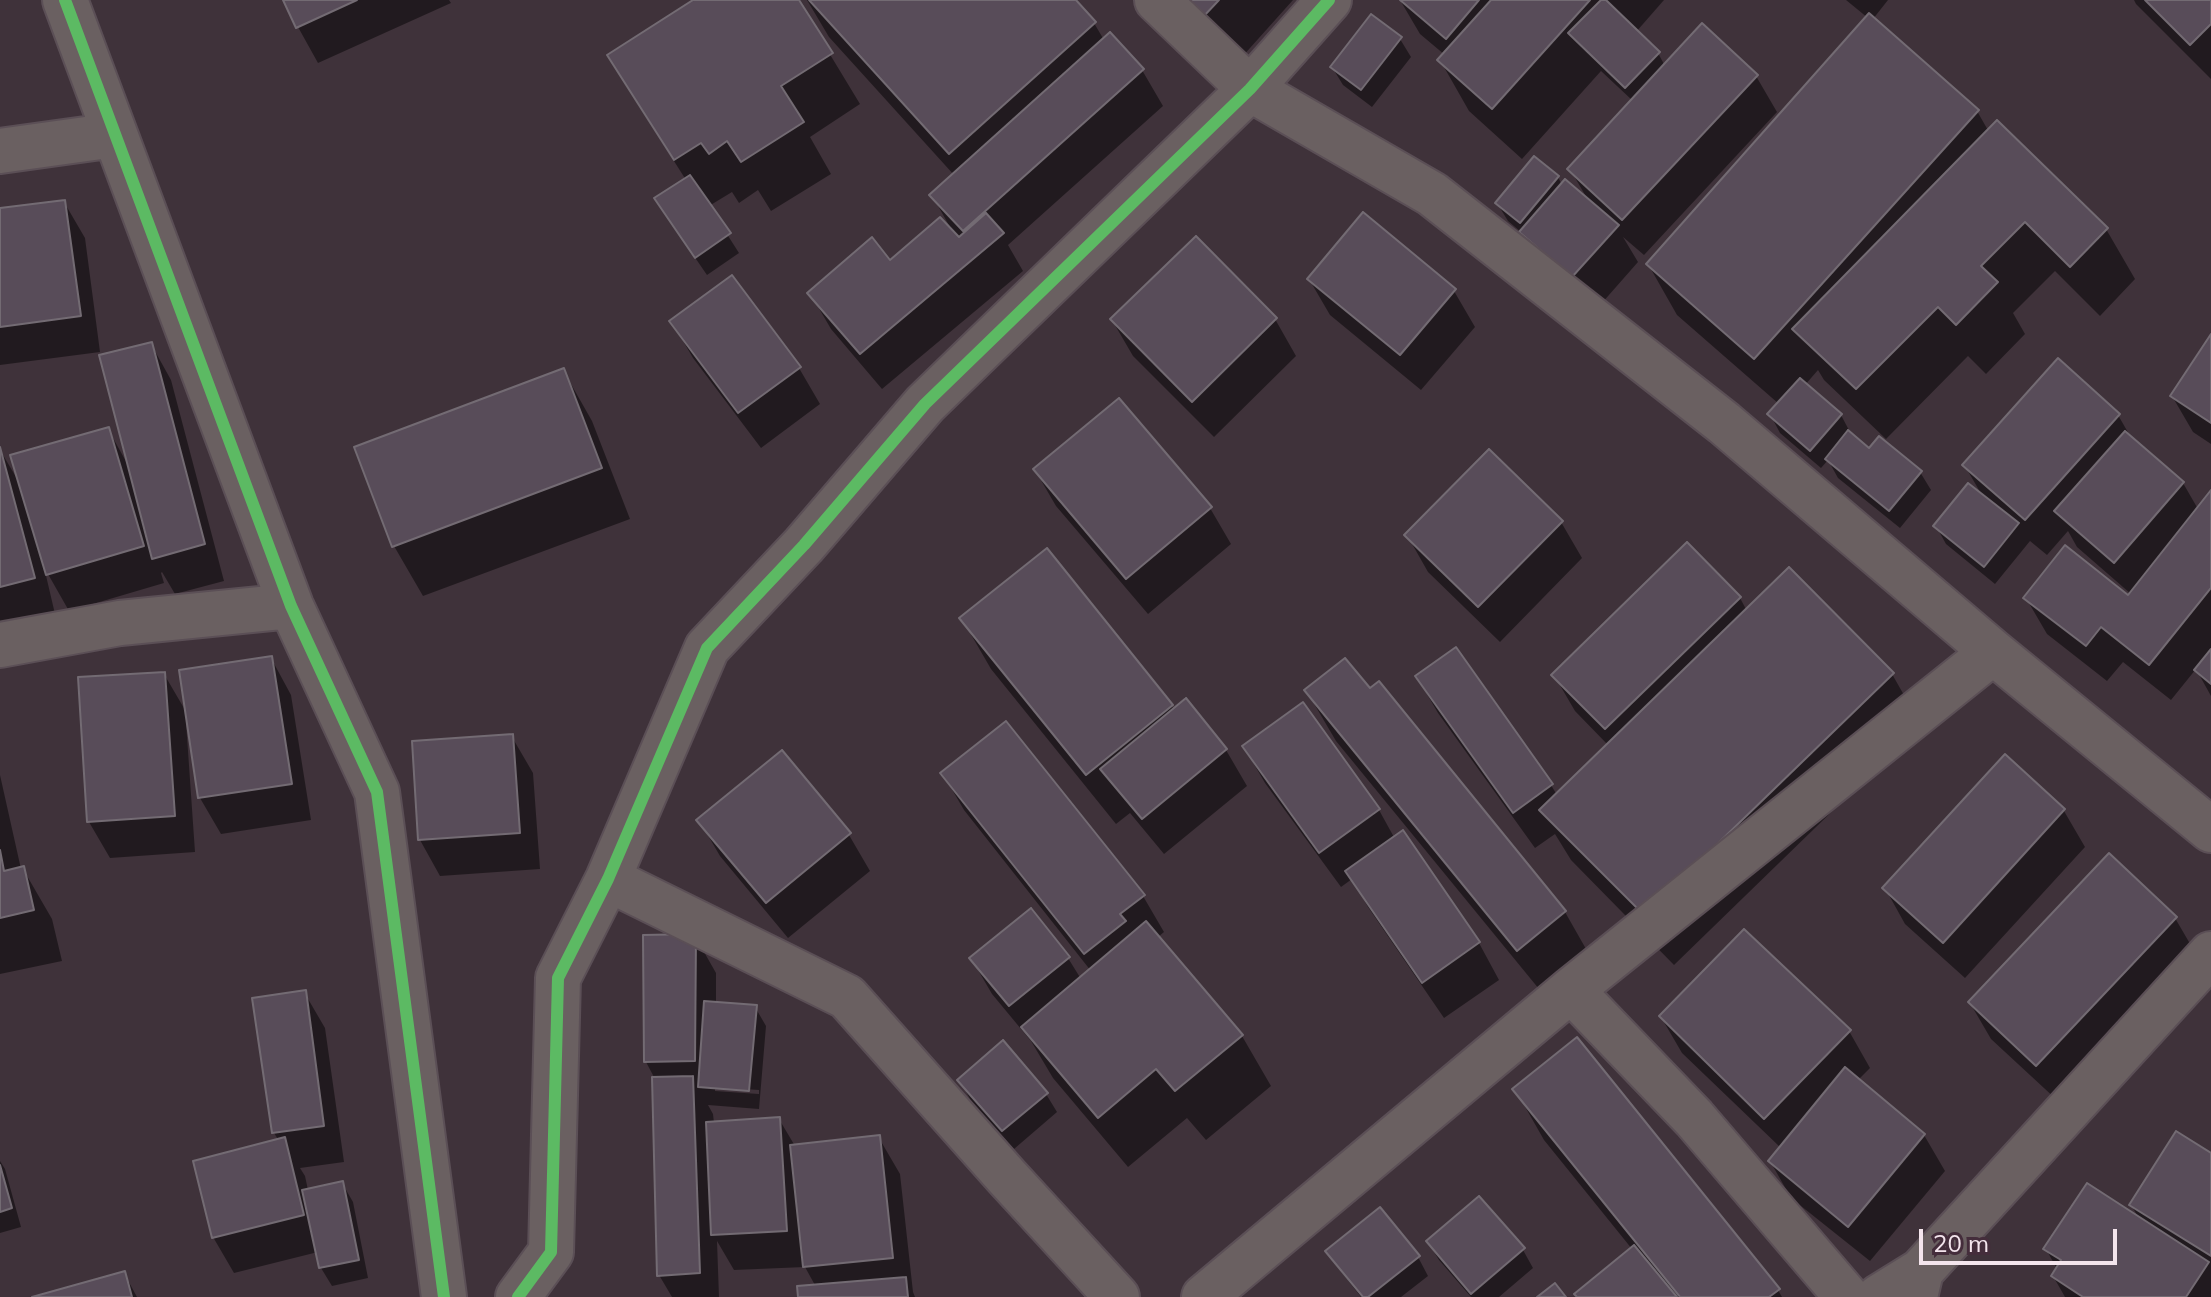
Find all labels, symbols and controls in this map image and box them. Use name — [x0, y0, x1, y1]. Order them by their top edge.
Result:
scale bar — [1923, 1213, 2121, 1263]
text: 20 m — [1933, 1228, 1989, 1258]

